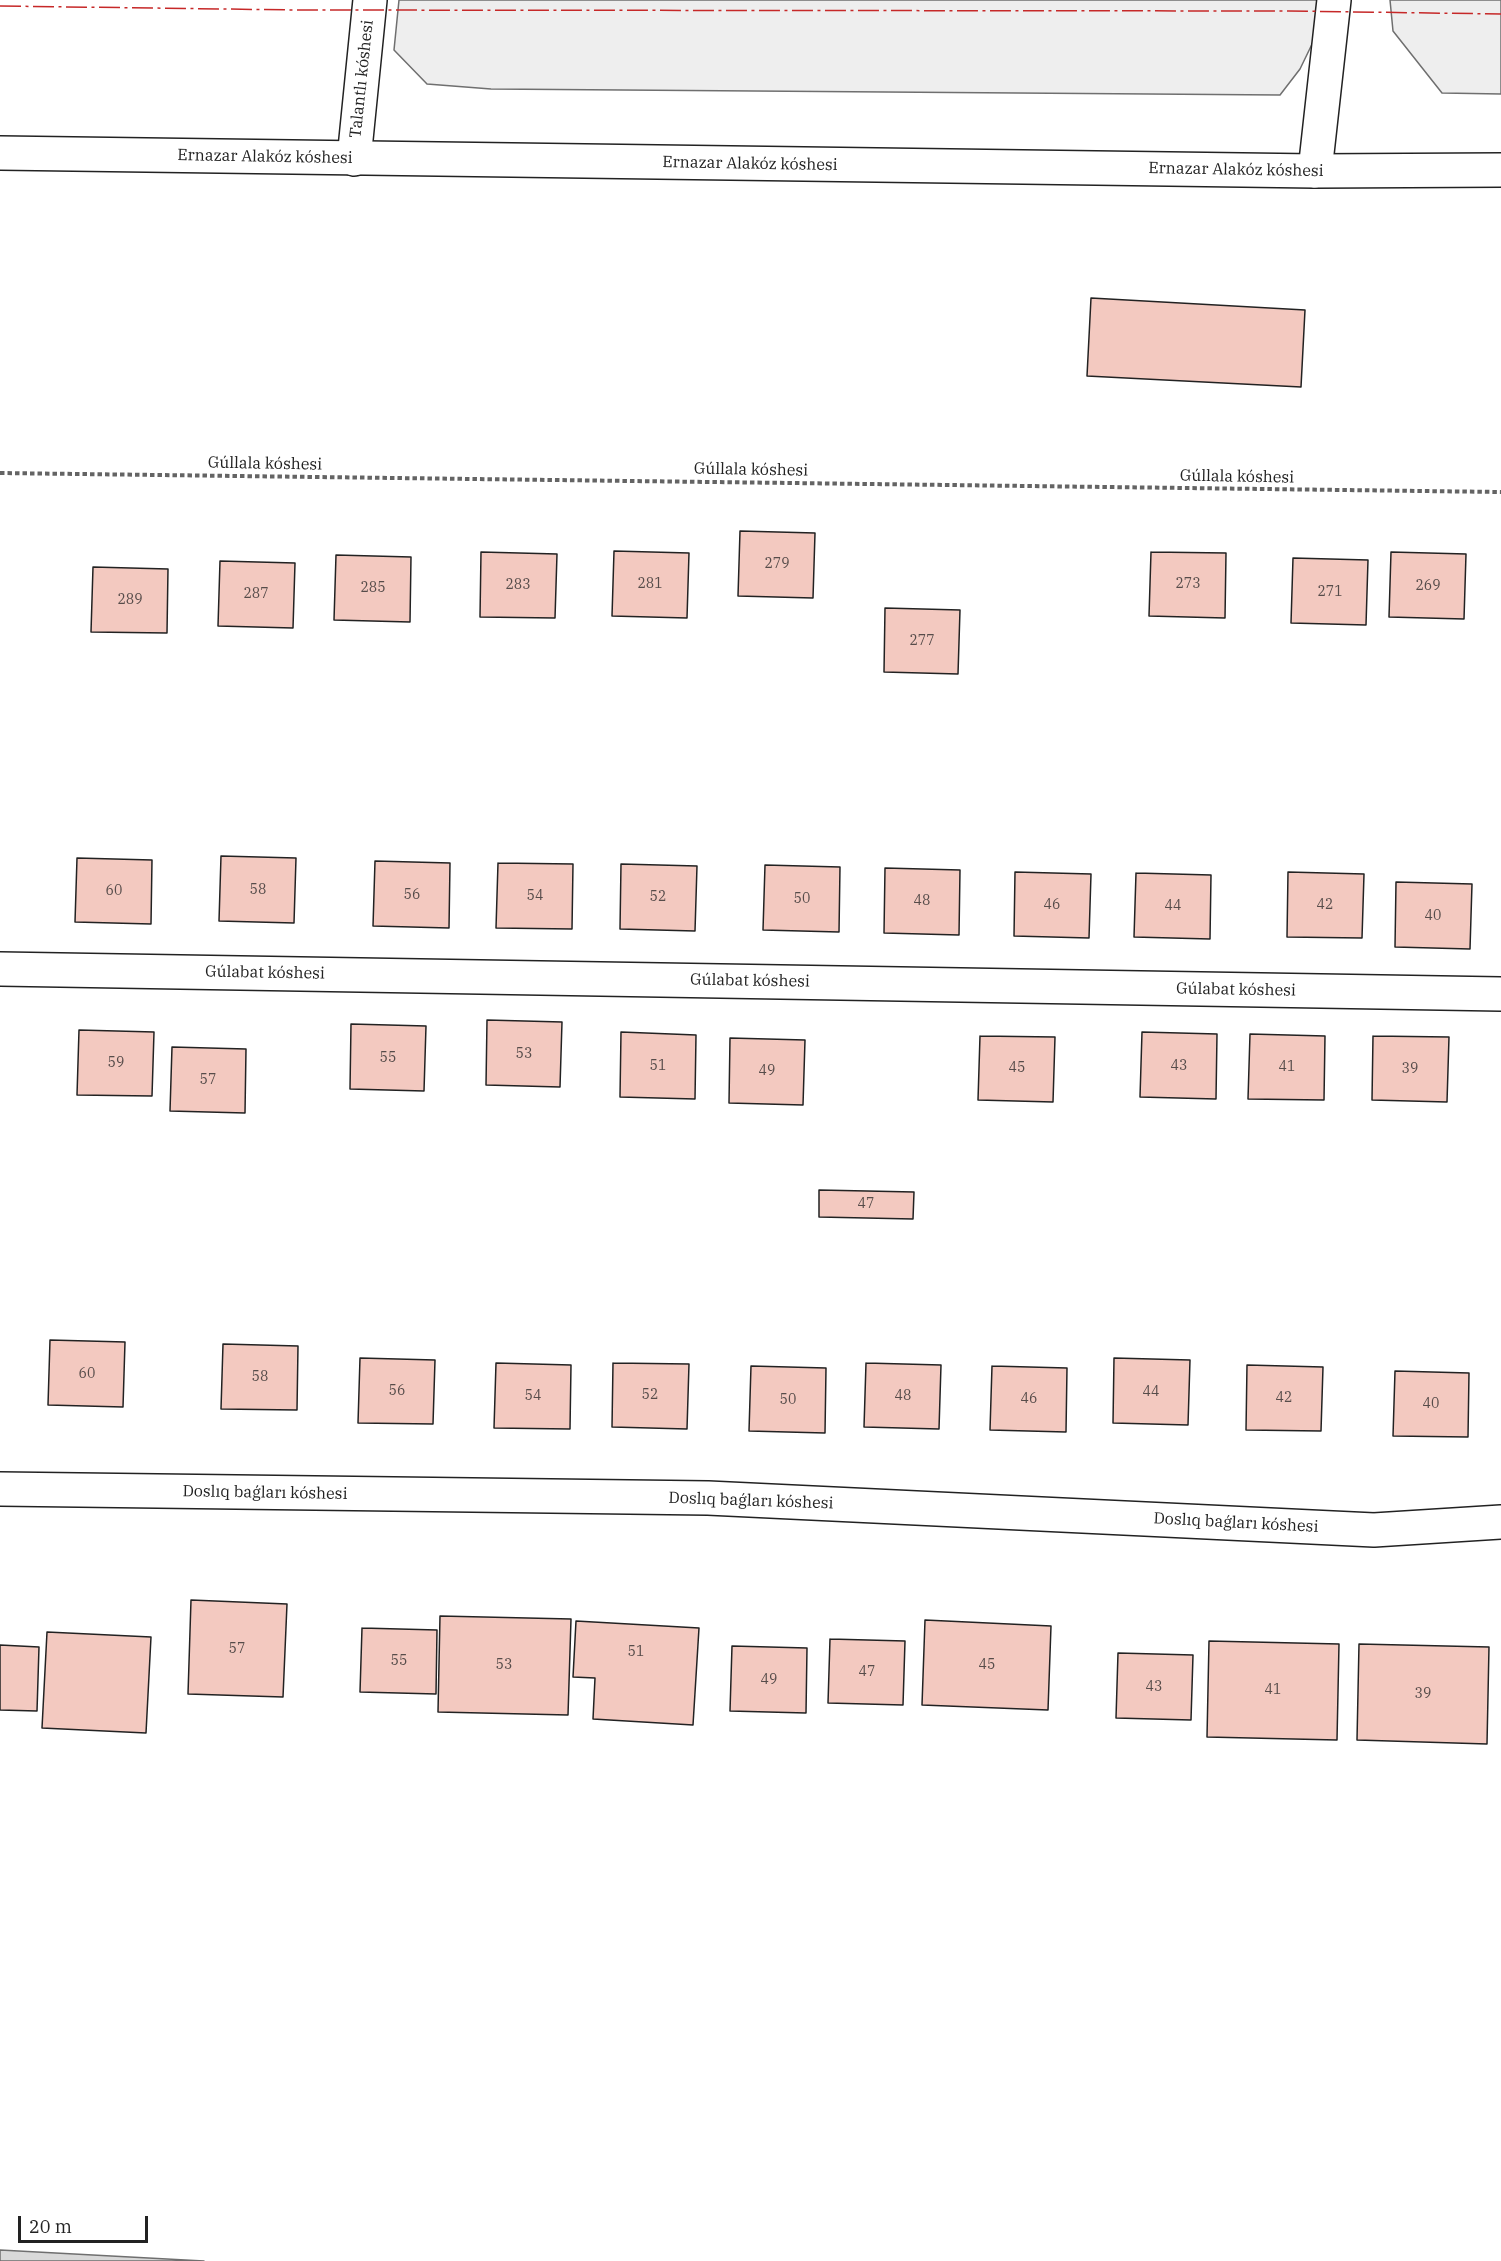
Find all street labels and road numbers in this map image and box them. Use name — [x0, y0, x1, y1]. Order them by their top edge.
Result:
street label: Talantlı kóshesi — [346, 19, 378, 139]
street label: Ernazar Alakóz kóshesi — [177, 146, 353, 168]
street label: Ernazar Alakóz kóshesi — [662, 153, 838, 175]
street label: Ernazar Alakóz kóshesi — [1148, 159, 1324, 181]
street label: Gúllala kóshesi — [208, 453, 322, 475]
street label: Gúllala kóshesi — [694, 459, 808, 481]
street label: Gúllala kóshesi — [1180, 466, 1294, 488]
street label: Gúlabat kóshesi — [205, 962, 325, 984]
street label: Gúlabat kóshesi — [690, 970, 810, 992]
street label: Gúlabat kóshesi — [1176, 979, 1296, 1001]
street label: Doslıq baǵları kóshesi — [182, 1482, 348, 1504]
street label: Doslıq baǵları kóshesi — [668, 1489, 834, 1513]
street label: Doslıq baǵları kóshesi — [1153, 1509, 1319, 1537]

